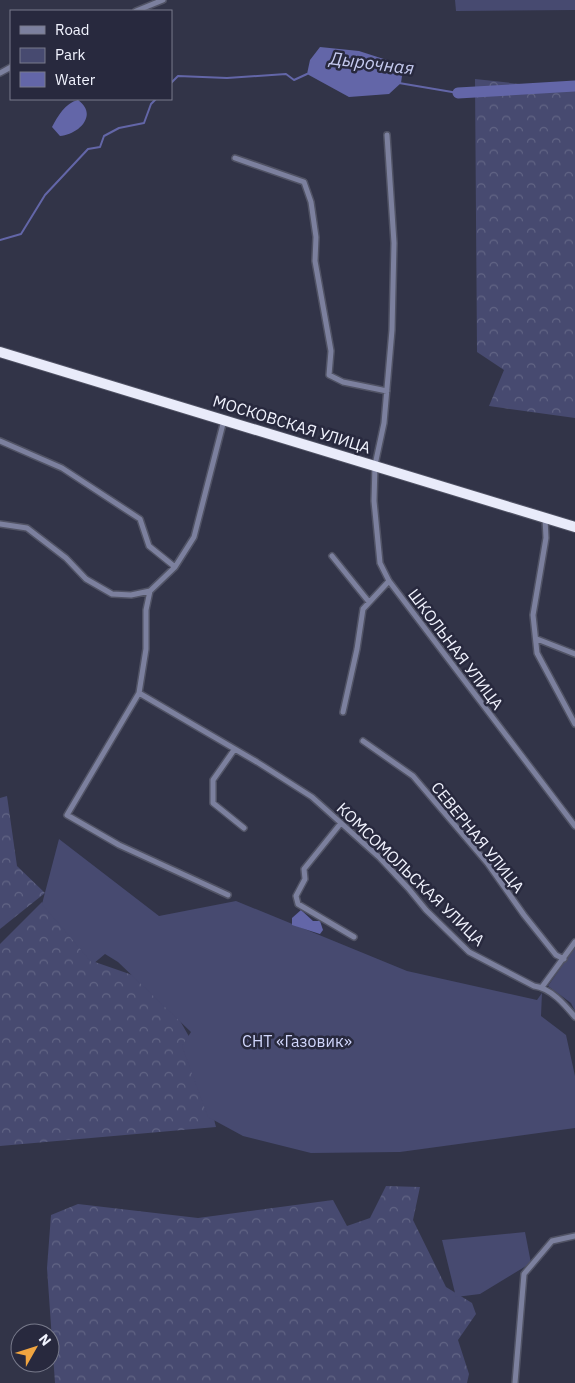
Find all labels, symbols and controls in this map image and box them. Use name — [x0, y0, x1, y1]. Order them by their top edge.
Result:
legend — [10, 10, 172, 100]
text: Road — [55, 20, 90, 39]
text: Park — [55, 45, 85, 64]
water label: Дырочная — [327, 46, 415, 80]
text: Water — [55, 70, 96, 89]
street label: МОСКОВСКАЯ УЛИЦА — [211, 390, 373, 458]
street label: ШКОЛЬНАЯ УЛИЦА — [404, 585, 508, 713]
street label: СЕВЕРНАЯ УЛИЦА — [427, 777, 529, 897]
street label: КОМСОМОЛЬСКАЯ УЛИЦА — [333, 798, 489, 950]
park label: СНТ «Газовик» — [242, 1031, 352, 1051]
north arrow — [10, 1323, 60, 1373]
text: N — [35, 1330, 55, 1349]

